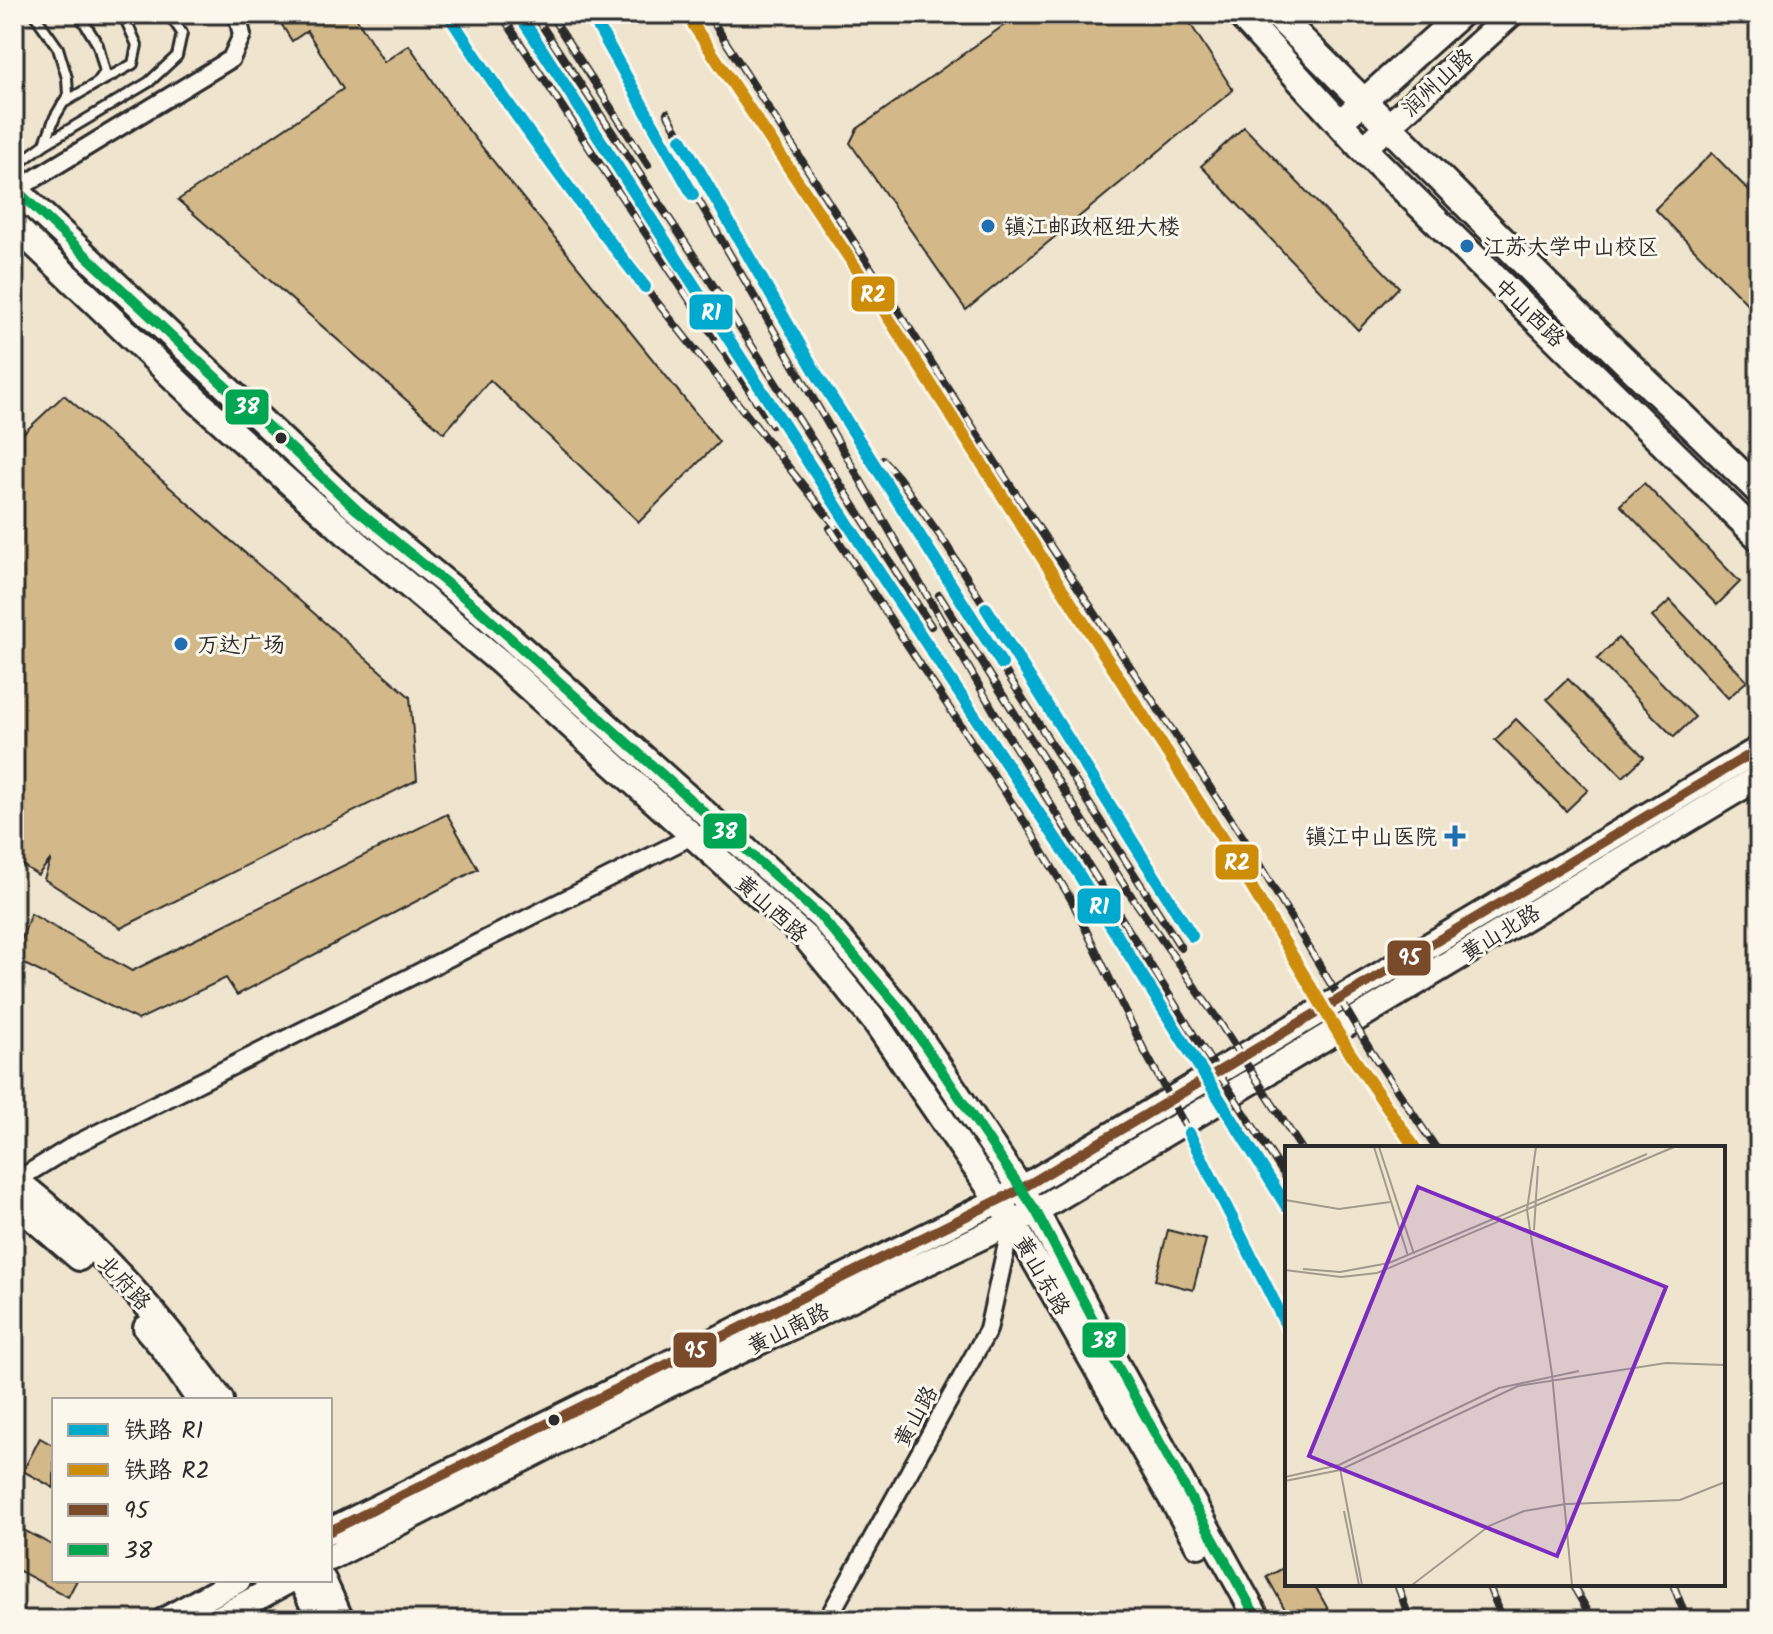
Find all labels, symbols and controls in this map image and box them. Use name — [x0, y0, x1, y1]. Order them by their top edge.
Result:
street label: 润州山路 — [1395, 41, 1483, 127]
place label: 镇江邮政枢纽大楼 — [1004, 211, 1180, 246]
marker: 镇江邮政枢纽大楼 — [979, 217, 997, 235]
place label: 江苏大学中山校区 — [1483, 231, 1659, 266]
marker: 江苏大学中山校区 — [1458, 237, 1476, 255]
street label: 中山西路 — [1484, 271, 1572, 357]
line badge: R2 — [850, 275, 896, 313]
text: R2 — [860, 279, 886, 314]
line badge: R1 — [688, 293, 734, 331]
text: R1 — [701, 297, 721, 332]
line badge: 38 — [224, 388, 270, 426]
text: 38 — [233, 391, 261, 426]
unlabelled marker — [273, 430, 289, 446]
place label: 万达广场 — [197, 629, 285, 664]
marker: 万达广场 — [172, 635, 190, 653]
line badge: 38 — [702, 812, 748, 850]
text: 38 — [711, 816, 739, 851]
place label: 镇江中山医院 — [1305, 821, 1437, 856]
marker: 镇江中山医院 — [1444, 825, 1466, 847]
line badge: R2 — [1214, 843, 1260, 881]
text: R2 — [1224, 847, 1250, 882]
street label: 黄山西路 — [726, 867, 815, 952]
line badge: R1 — [1076, 887, 1122, 925]
text: R1 — [1089, 891, 1109, 926]
street label: 黄山北路 — [1455, 896, 1548, 972]
line badge: 95 — [1386, 939, 1432, 977]
text: 95 — [1398, 942, 1422, 977]
inset map — [1285, 1146, 1725, 1586]
street label: 黄山东路 — [1004, 1229, 1078, 1323]
street label: 北府路 — [88, 1248, 158, 1320]
street label: 黄山南路 — [742, 1295, 836, 1365]
line badge: 38 — [1081, 1321, 1127, 1359]
text: 38 — [1090, 1325, 1118, 1360]
line badge: 95 — [672, 1331, 718, 1369]
text: 95 — [684, 1335, 708, 1370]
street label: 黄山路 — [886, 1380, 948, 1455]
legend — [52, 1398, 332, 1582]
text: 铁路 R1 — [124, 1412, 203, 1451]
unlabelled marker — [546, 1412, 562, 1428]
text: 铁路 R2 — [124, 1452, 210, 1491]
text: 95 — [124, 1492, 151, 1531]
text: 38 — [124, 1532, 153, 1571]

